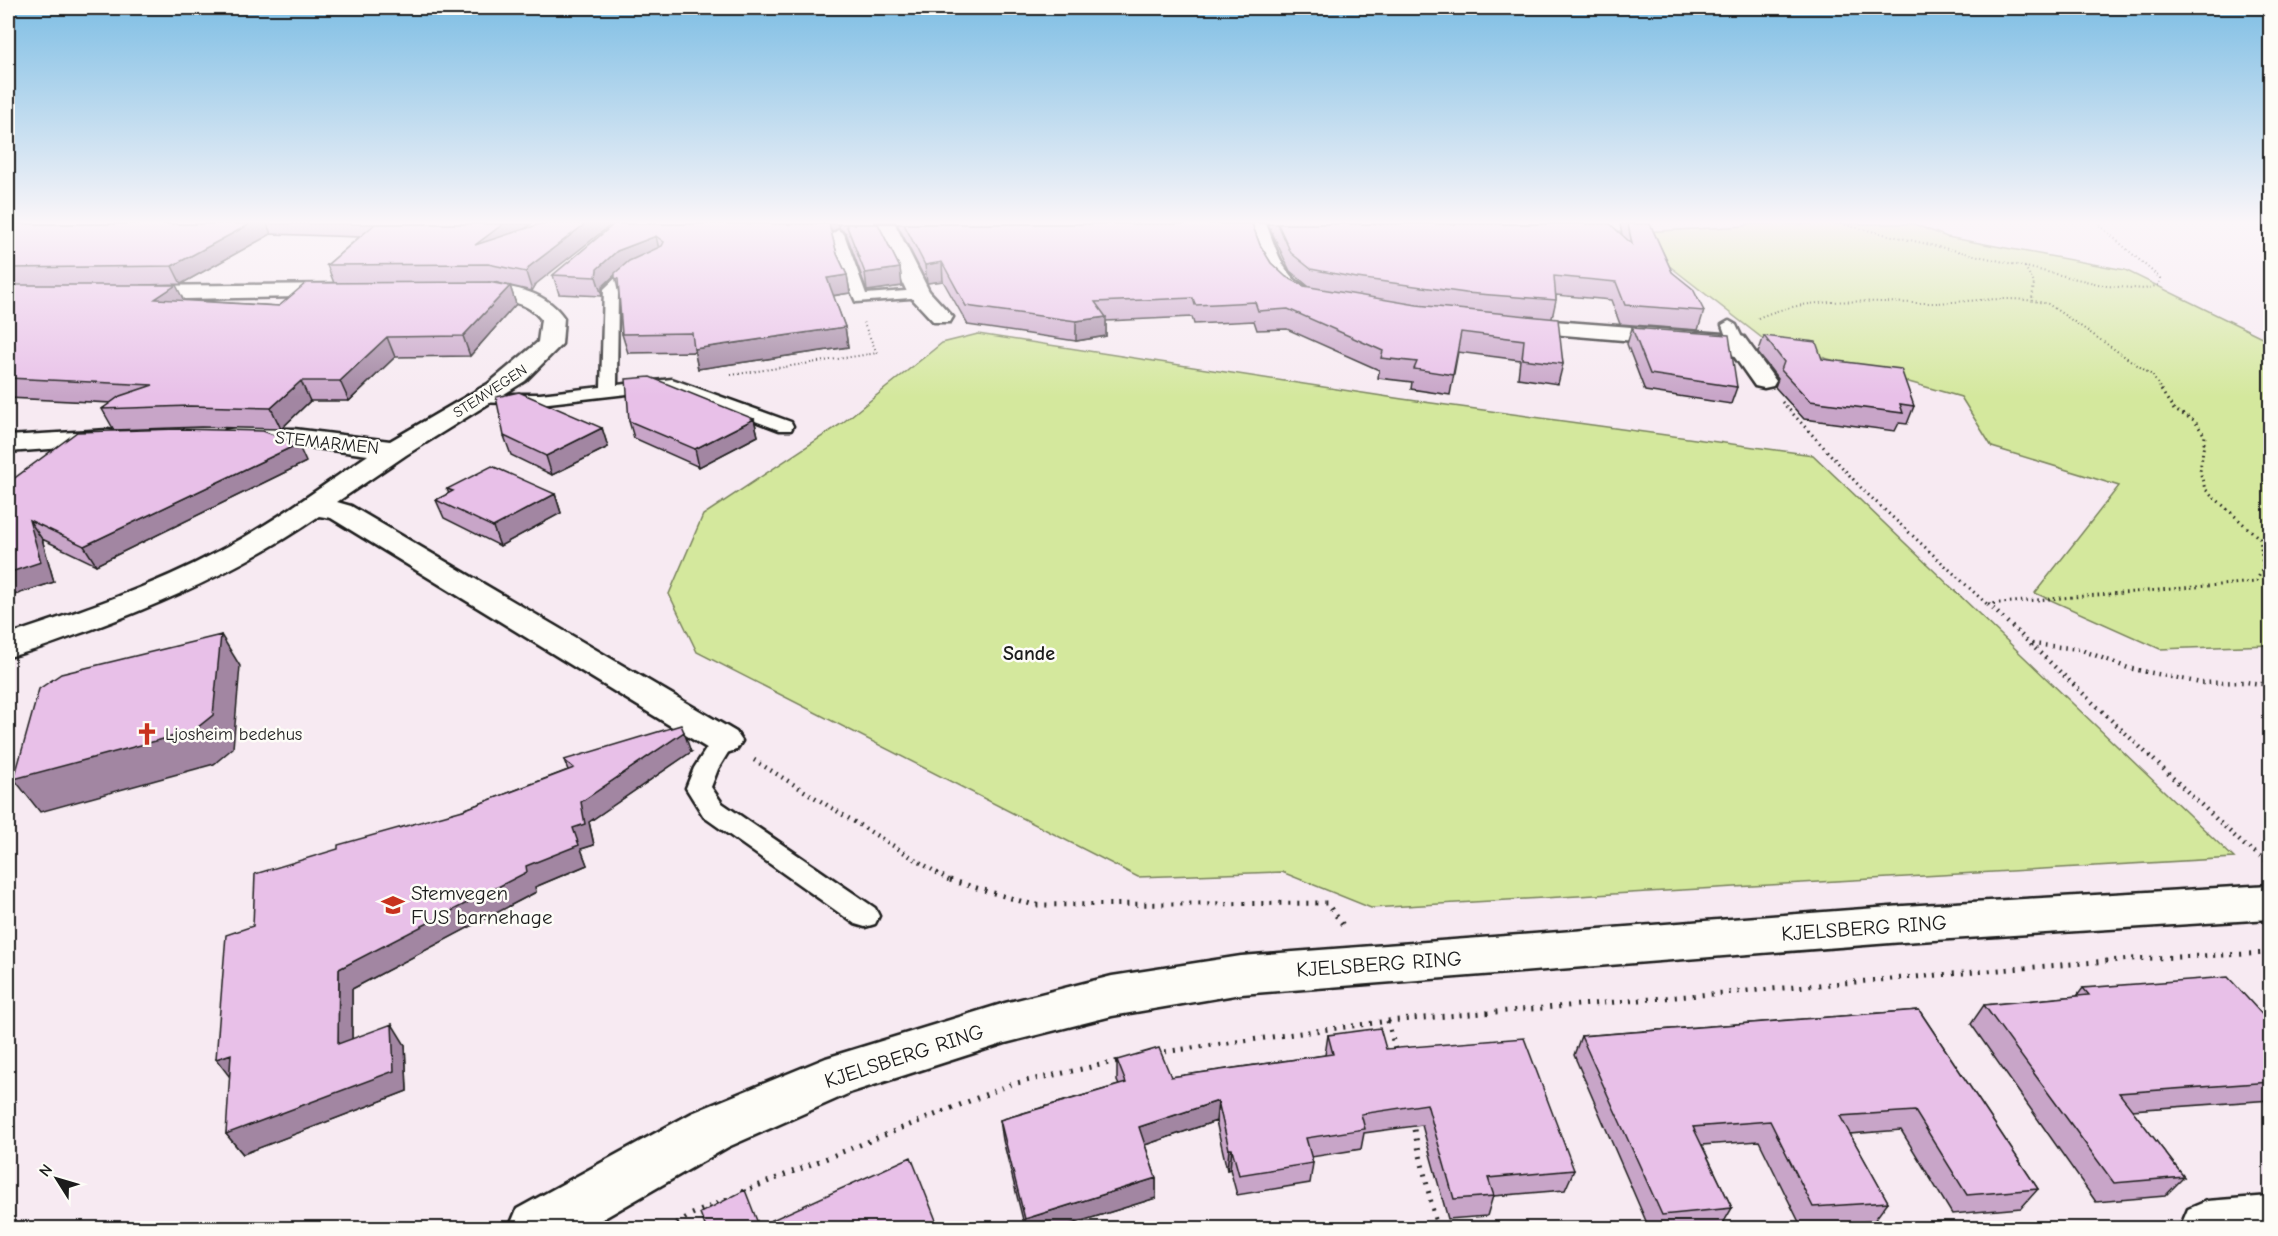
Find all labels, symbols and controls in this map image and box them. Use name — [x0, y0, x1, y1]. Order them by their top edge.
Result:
street label: STEMVEGEN — [450, 360, 530, 422]
street label: STEMARMEN — [274, 427, 380, 459]
district label: Sande — [1003, 642, 1055, 665]
church icon: Ljosheim bedehus — [134, 721, 160, 747]
place label: Ljosheim bedehus — [165, 724, 302, 745]
place label: Stemvegen FUS barnehage — [411, 881, 553, 929]
school or university icon: Stemvegen FUS barnehage — [380, 892, 406, 918]
street label: KJELSBERG RING — [1780, 910, 1948, 946]
street label: KJELSBERG RING — [1295, 946, 1463, 982]
street label: KJELSBERG RING — [821, 1019, 987, 1093]
north arrow — [27, 1149, 87, 1209]
text: N — [35, 1161, 56, 1180]

